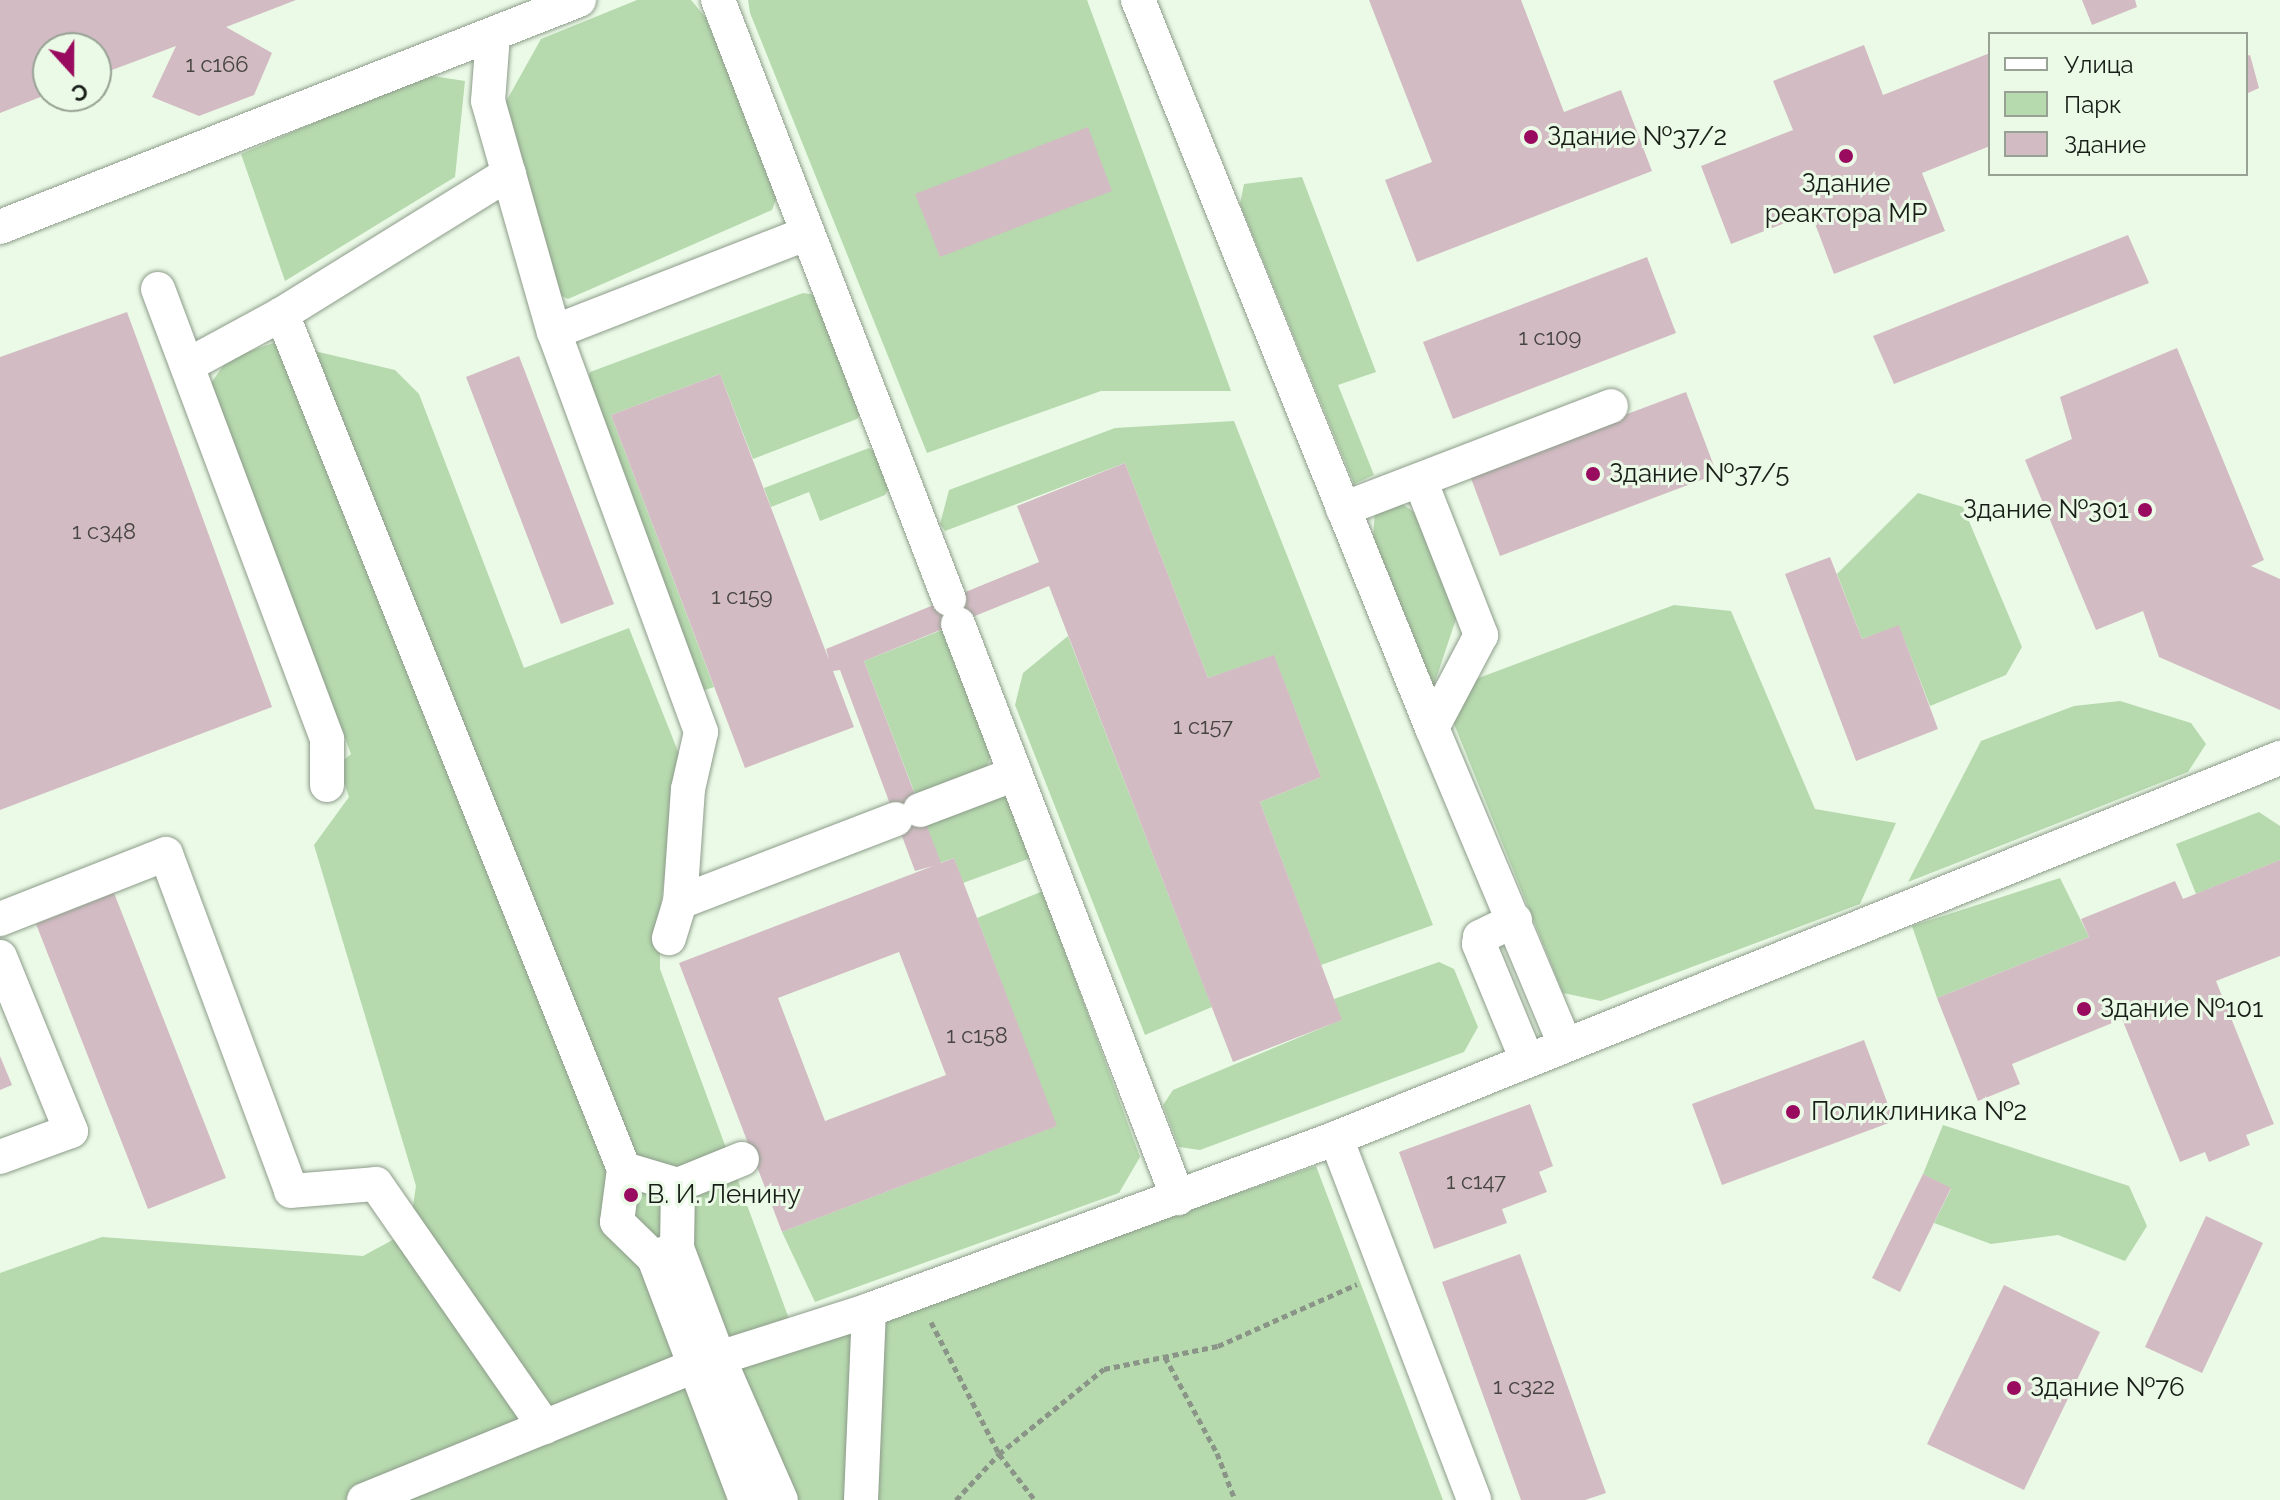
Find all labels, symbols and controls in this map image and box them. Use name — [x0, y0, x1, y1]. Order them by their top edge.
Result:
north arrow — [32, 32, 112, 112]
legend — [1988, 32, 2248, 176]
text: Улица — [2064, 50, 2134, 79]
house number: 1 с166 — [185, 52, 249, 78]
text: С — [68, 78, 92, 107]
text: Парк — [2064, 90, 2122, 119]
place label: Здание №37/2 — [1547, 121, 1728, 153]
marker: Здание №37/2 — [1522, 128, 1540, 146]
text: Здание — [2064, 130, 2146, 159]
marker: Здание реактора МР — [1837, 147, 1855, 165]
place label: Здание реактора МР — [1765, 168, 1927, 230]
house number: 1 с109 — [1519, 325, 1581, 351]
place label: Здание №37/5 — [1609, 458, 1791, 490]
marker: Здание №37/5 — [1584, 465, 1602, 483]
place label: Здание №301 — [1963, 494, 2129, 526]
marker: Здание №301 — [2136, 501, 2154, 519]
house number: 1 с348 — [72, 519, 136, 545]
house number: 1 с159 — [711, 584, 773, 610]
house number: 1 с157 — [1173, 714, 1233, 740]
place label: Здание №101 — [2100, 993, 2263, 1025]
marker: Здание №101 — [2075, 1000, 2093, 1018]
house number: 1 с158 — [946, 1023, 1008, 1049]
place label: Поликлиника №2 — [1811, 1096, 2027, 1128]
marker: Поликлиника №2 — [1782, 1101, 1804, 1123]
house number: 1 с147 — [1446, 1169, 1506, 1195]
place label: В. И. Ленину — [647, 1179, 801, 1211]
marker: В. И. Ленину — [622, 1186, 640, 1204]
place label: Здание №76 — [2030, 1372, 2185, 1404]
house number: 1 с322 — [1493, 1374, 1555, 1400]
marker: Здание №76 — [2005, 1379, 2023, 1397]

